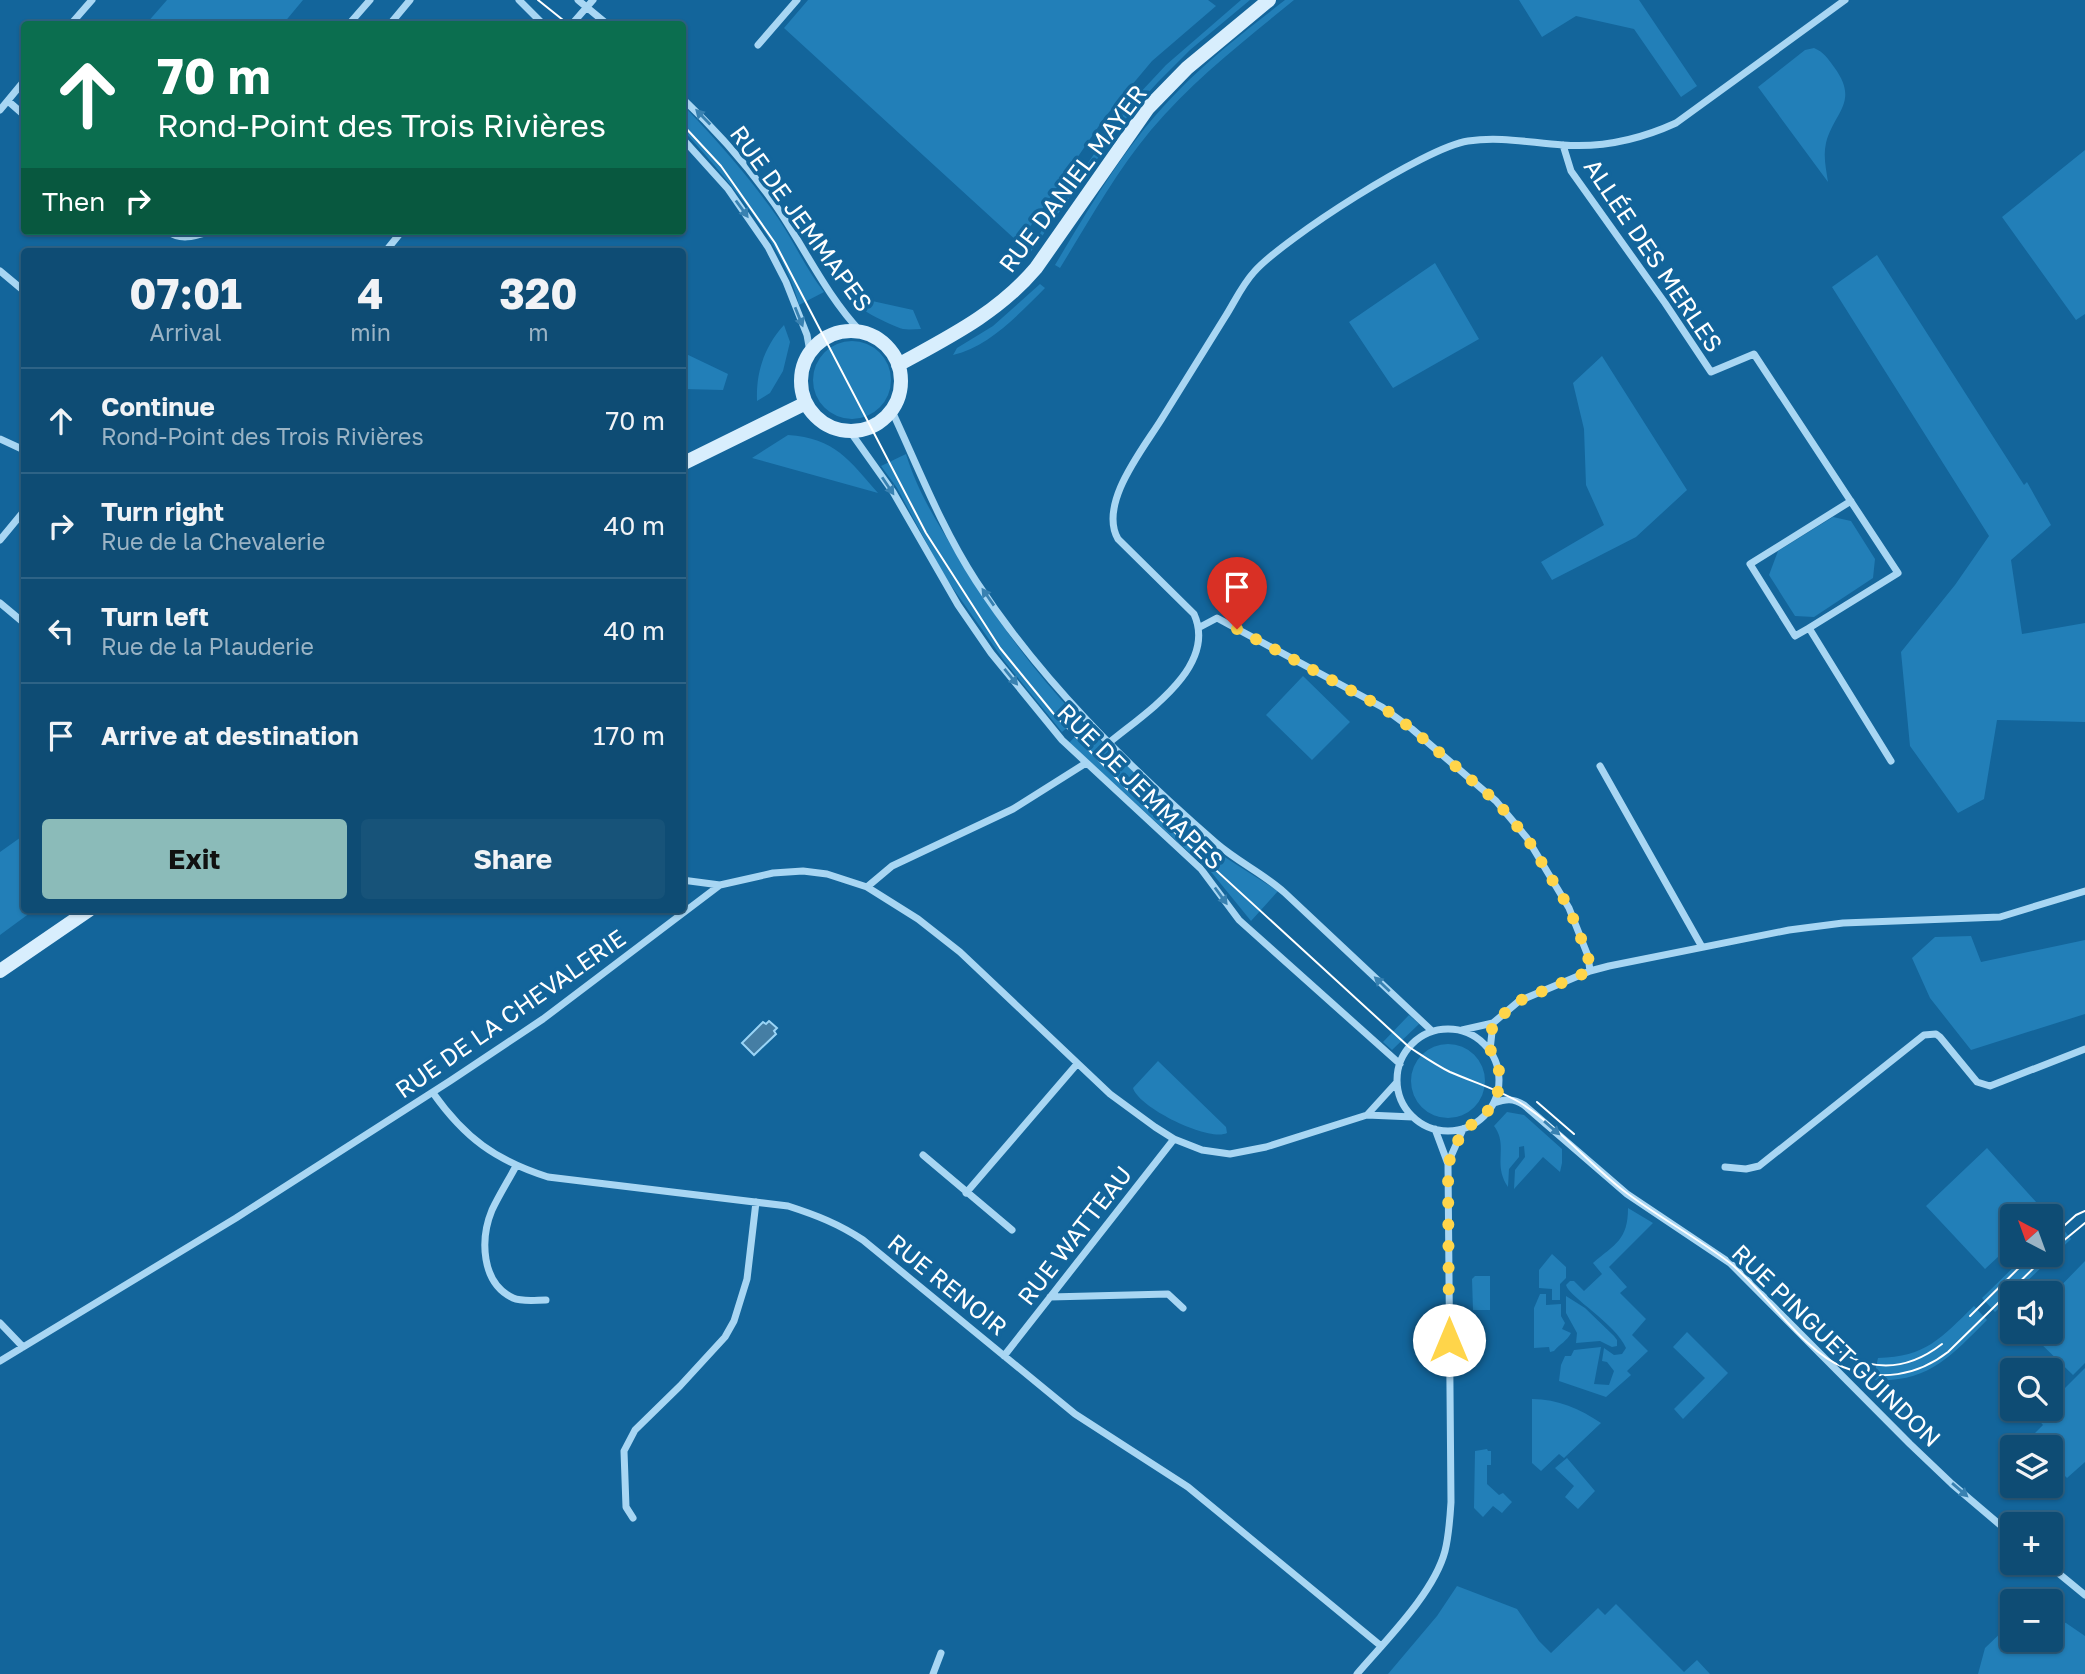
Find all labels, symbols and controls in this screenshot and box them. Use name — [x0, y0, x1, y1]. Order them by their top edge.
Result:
text: 70 m — [157, 46, 271, 105]
icon: ahead — [42, 49, 133, 140]
street label: RUE DANIEL MAYER — [992, 78, 1152, 278]
text: Rond-Point des Trois Rivières — [157, 106, 606, 144]
one-way arrow — [694, 109, 711, 126]
street label: RUE DE JEMMAPES — [725, 119, 879, 317]
street label: ALLÉE DES MERLES — [1579, 153, 1729, 357]
icon: right — [119, 182, 157, 220]
text: Then — [42, 186, 105, 217]
one-way arrow — [735, 200, 749, 218]
text: 07:01 — [129, 268, 242, 318]
text: 4 — [357, 268, 384, 318]
text: 320 — [499, 268, 578, 318]
one-way arrow — [793, 307, 805, 327]
text: Arrival — [150, 318, 222, 346]
text: min — [350, 318, 391, 346]
text: m — [528, 318, 549, 346]
text: Continue — [101, 391, 215, 422]
icon: ahead — [42, 402, 80, 440]
text: 70 m — [606, 405, 665, 436]
text: Rond-Point des Trois Rivières — [101, 422, 424, 450]
one-way arrow — [881, 477, 895, 495]
text: Turn right — [101, 496, 224, 527]
icon: right — [42, 507, 80, 545]
text: 40 m — [604, 510, 665, 541]
text: Rue de la Chevalerie — [101, 527, 325, 555]
pin — [1207, 557, 1267, 629]
icon: arrive — [1218, 568, 1256, 606]
one-way arrow — [981, 588, 995, 606]
text: Turn left — [101, 601, 209, 632]
icon: left — [42, 612, 80, 650]
text: 40 m — [604, 615, 665, 646]
text: Rue de la Plauderie — [101, 632, 314, 660]
one-way arrow — [1003, 669, 1018, 686]
street label: RUE DE JEMMAPES — [1052, 697, 1230, 875]
icon: arrive — [42, 717, 80, 755]
text: Arrive at destination — [101, 720, 359, 751]
text: 170 m — [593, 720, 665, 751]
button: Exit — [42, 819, 347, 899]
button: Share — [361, 819, 665, 899]
one-way arrow — [1214, 887, 1228, 906]
street label: RUE DE LA CHEVALERIE — [389, 922, 631, 1104]
one-way arrow — [1374, 977, 1391, 993]
one-way arrow — [1543, 1120, 1561, 1136]
street label: RUE WATTEAU — [1011, 1160, 1137, 1310]
north arrow — [2000, 1204, 2063, 1267]
map controls — [2000, 1204, 2063, 1652]
street label: RUE RENOIR — [883, 1227, 1013, 1341]
street label: RUE PINGUET GUINDON — [1727, 1238, 1947, 1452]
button: sound — [2000, 1281, 2063, 1344]
position arrow — [1412, 1303, 1486, 1377]
button: search — [2000, 1358, 2063, 1421]
button: layers — [2000, 1435, 2063, 1498]
one-way arrow — [1951, 1482, 1968, 1497]
button: + — [2000, 1512, 2063, 1575]
button: − — [2000, 1589, 2063, 1652]

